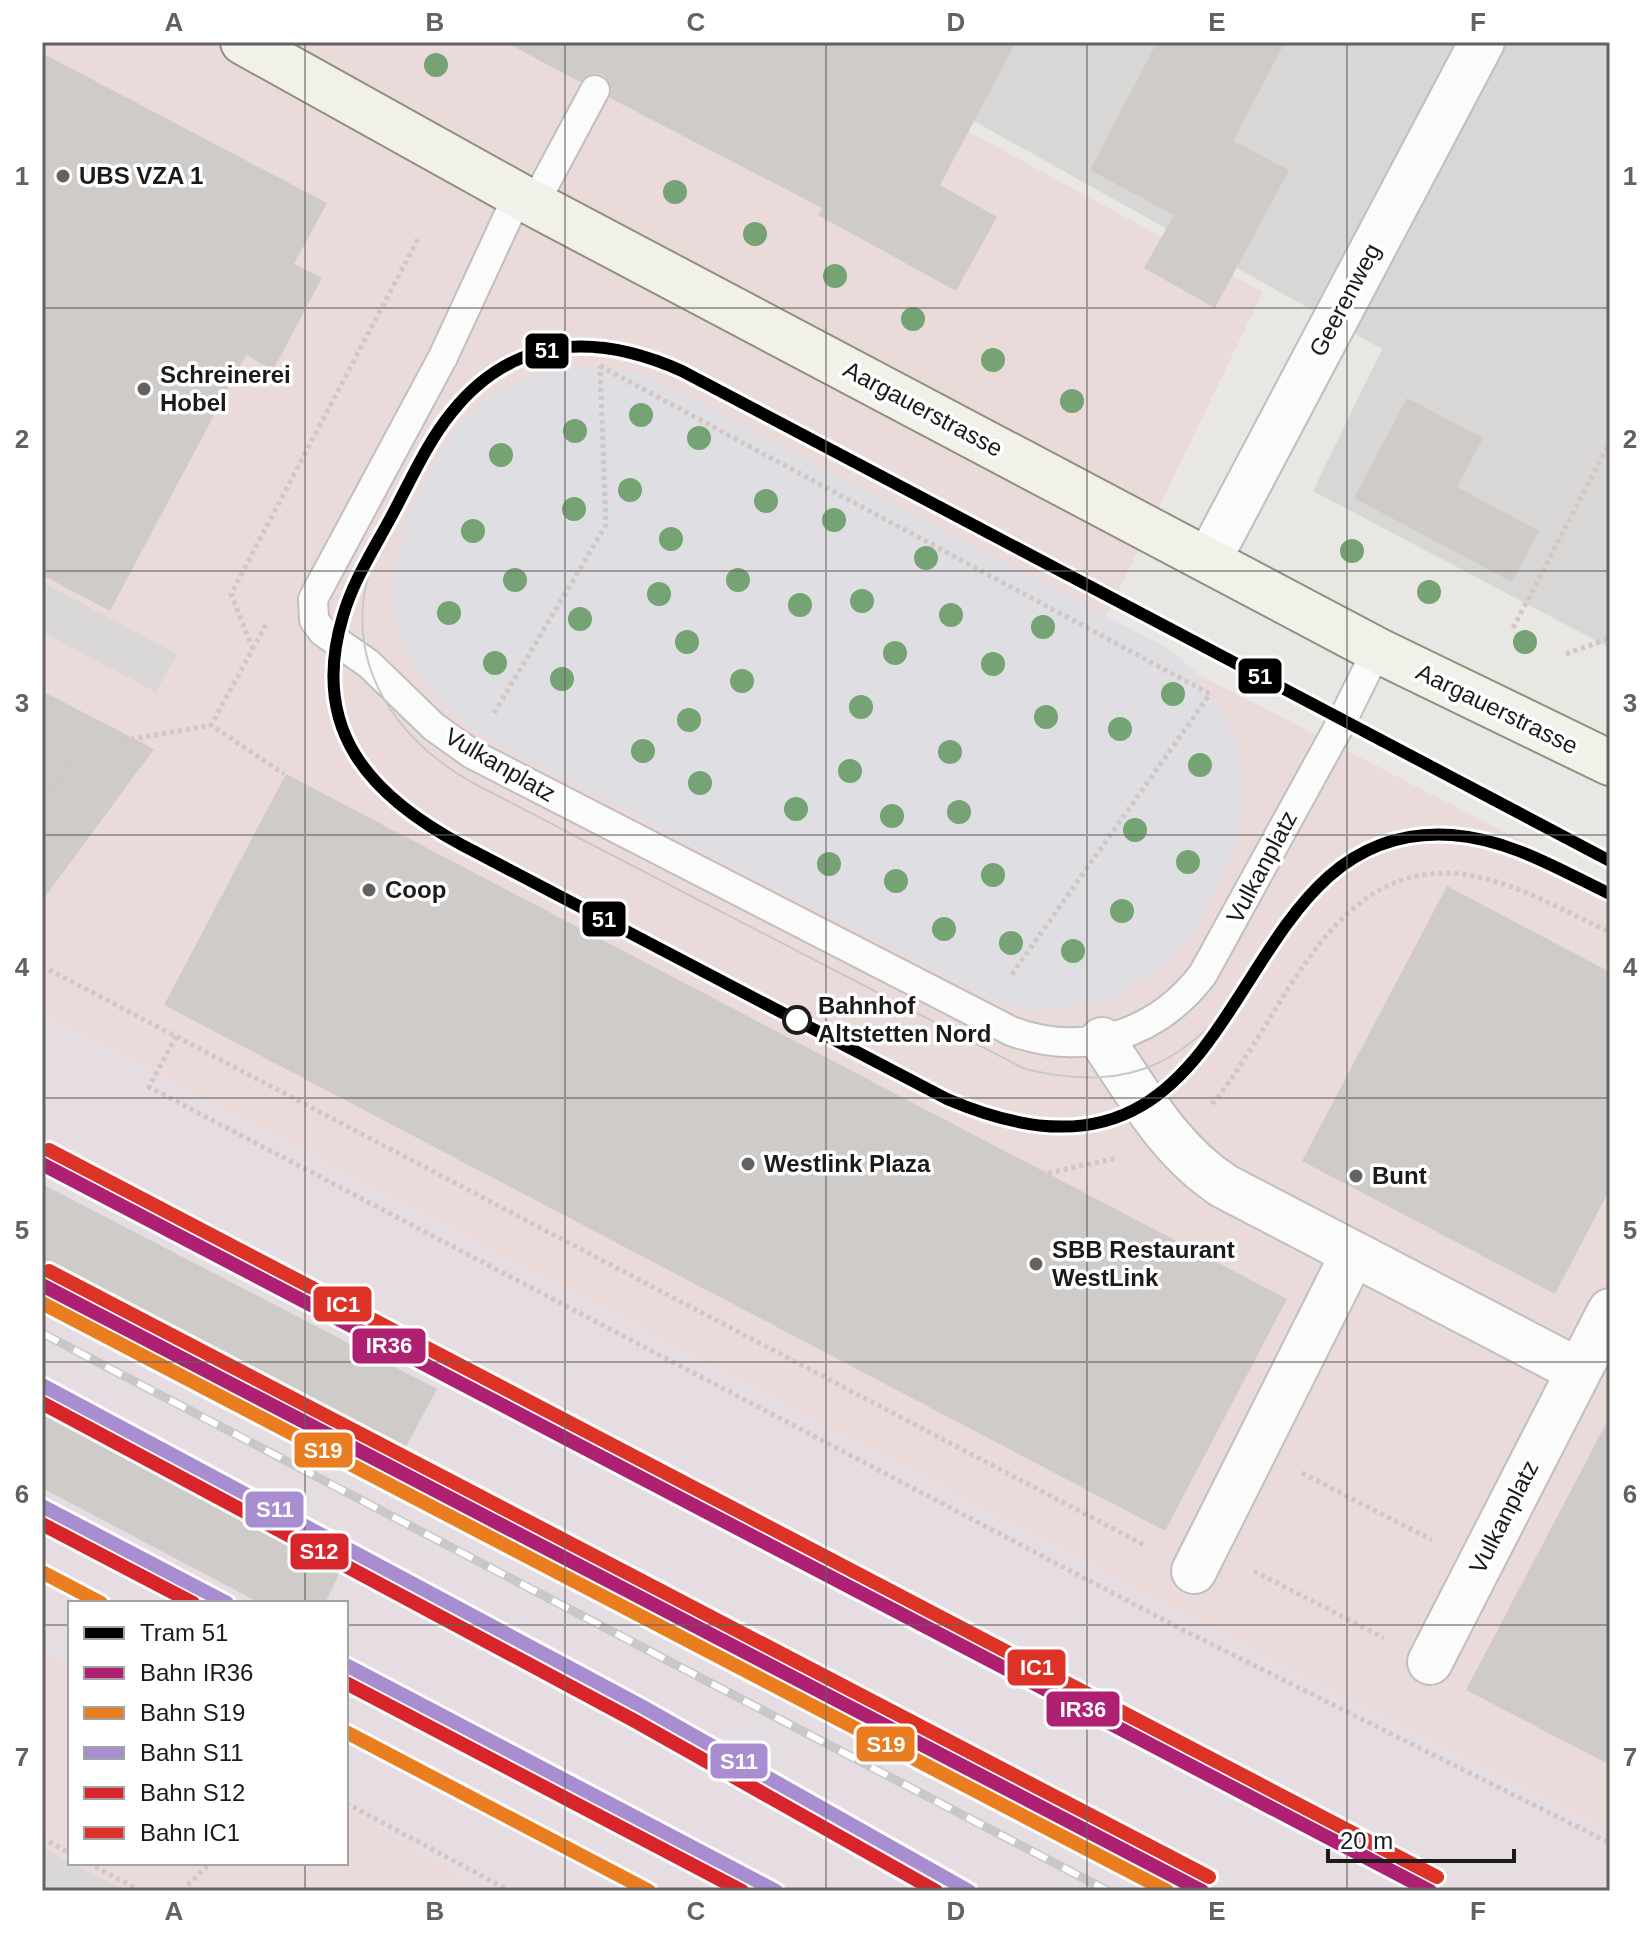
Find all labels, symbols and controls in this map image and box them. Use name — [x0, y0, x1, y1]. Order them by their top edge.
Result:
text: A — [165, 7, 184, 37]
text: B — [426, 7, 444, 37]
text: C — [687, 7, 706, 37]
text: D — [947, 7, 965, 37]
text: E — [1208, 7, 1226, 37]
text: F — [1470, 7, 1486, 37]
text: 1 — [15, 161, 29, 191]
text: 1 — [1623, 161, 1637, 191]
place label: UBS VZA 1 — [79, 162, 203, 189]
marker: UBS VZA 1 — [54, 167, 72, 185]
street label: Geerenweg — [1304, 239, 1386, 361]
line badge: 51 — [524, 332, 570, 370]
text: 51 — [535, 338, 559, 363]
street label: Aargauerstrasse — [839, 355, 1007, 462]
place label: Schreinerei Hobel — [160, 361, 291, 416]
marker: Schreinerei Hobel — [135, 380, 153, 398]
text: 2 — [15, 424, 29, 454]
text: 2 — [1623, 424, 1637, 454]
line badge: 51 — [1237, 657, 1283, 695]
street label: Aargauerstrasse — [1412, 658, 1582, 759]
text: 51 — [1248, 664, 1272, 689]
text: 3 — [15, 688, 29, 718]
text: 3 — [1623, 688, 1637, 718]
street label: Vulkanplatz — [440, 722, 560, 807]
street label: Vulkanplatz — [1221, 806, 1302, 927]
place label: Coop — [385, 876, 446, 903]
marker: Coop — [360, 881, 378, 899]
line badge: 51 — [581, 900, 627, 938]
text: 51 — [592, 907, 616, 932]
text: 4 — [15, 952, 30, 982]
text: 4 — [1623, 952, 1638, 982]
place label: Bahnhof Altstetten Nord — [818, 992, 991, 1047]
marker: Bahnhof Altstetten Nord — [783, 1006, 811, 1034]
place label: Westlink Plaza — [764, 1150, 931, 1177]
marker: Westlink Plaza — [739, 1155, 757, 1173]
place label: Bunt — [1372, 1162, 1427, 1189]
marker: Bunt — [1347, 1167, 1365, 1185]
text: 5 — [15, 1215, 29, 1245]
text: 5 — [1623, 1215, 1637, 1245]
place label: SBB Restaurant WestLink — [1052, 1236, 1235, 1291]
marker: SBB Restaurant WestLink — [1027, 1255, 1045, 1273]
line badge: IC1 — [312, 1285, 373, 1323]
text: IC1 — [326, 1292, 360, 1317]
line badge: IR36 — [351, 1327, 427, 1365]
text: IR36 — [366, 1333, 412, 1358]
line badge: S19 — [293, 1431, 354, 1469]
text: S19 — [303, 1438, 343, 1463]
street label: Vulkanplatz — [1464, 1456, 1544, 1578]
text: 6 — [15, 1479, 29, 1509]
text: 6 — [1623, 1479, 1637, 1509]
line badge: S11 — [244, 1490, 305, 1529]
text: S11 — [256, 1497, 294, 1522]
line badge: S12 — [289, 1532, 350, 1571]
text: S12 — [299, 1539, 339, 1564]
legend — [68, 1601, 348, 1865]
text: Tram 51 — [140, 1619, 228, 1646]
line badge: IC1 — [1006, 1648, 1067, 1687]
text: IC1 — [1020, 1655, 1054, 1680]
text: Bahn IR36 — [140, 1659, 253, 1686]
line badge: IR36 — [1045, 1690, 1121, 1728]
text: IR36 — [1060, 1697, 1106, 1722]
text: Bahn S19 — [140, 1699, 245, 1726]
line badge: S19 — [855, 1725, 916, 1763]
text: S19 — [866, 1732, 906, 1757]
text: Bahn S11 — [140, 1739, 244, 1766]
text: 7 — [15, 1742, 29, 1772]
line badge: S11 — [709, 1742, 769, 1780]
text: 7 — [1623, 1742, 1637, 1772]
text: S11 — [720, 1749, 758, 1774]
text: Bahn S12 — [140, 1779, 245, 1806]
scale bar — [1328, 1813, 1514, 1863]
text: Bahn IC1 — [140, 1819, 240, 1846]
text: 20 m — [1340, 1827, 1393, 1854]
text: A — [165, 1896, 184, 1926]
text: B — [426, 1896, 444, 1926]
text: C — [687, 1896, 706, 1926]
text: D — [947, 1896, 965, 1926]
text: E — [1208, 1896, 1226, 1926]
text: F — [1470, 1896, 1486, 1926]

